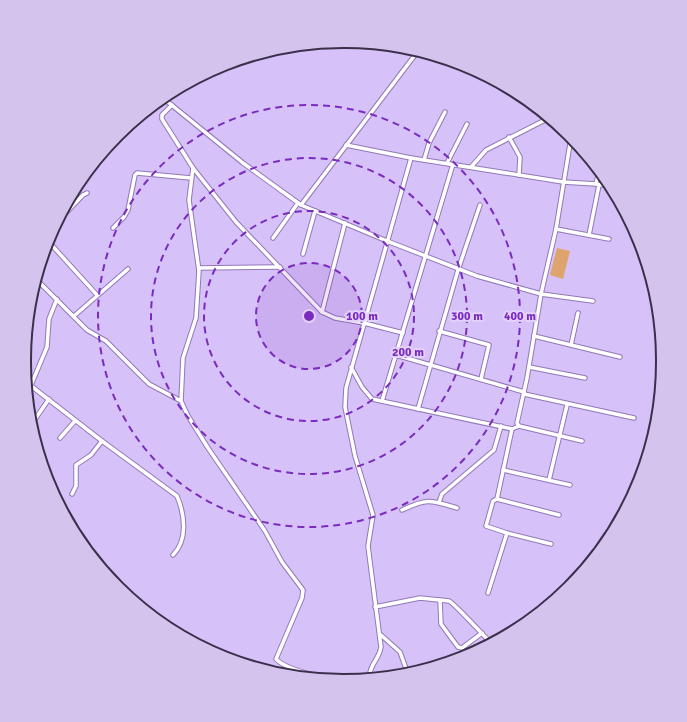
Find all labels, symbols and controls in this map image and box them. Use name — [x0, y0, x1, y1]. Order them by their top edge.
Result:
centre of rings — [302, 309, 316, 323]
text: 100 m — [346, 309, 378, 324]
text: 300 m — [451, 309, 483, 324]
text: 400 m — [504, 309, 536, 324]
text: 200 m — [392, 345, 424, 360]

